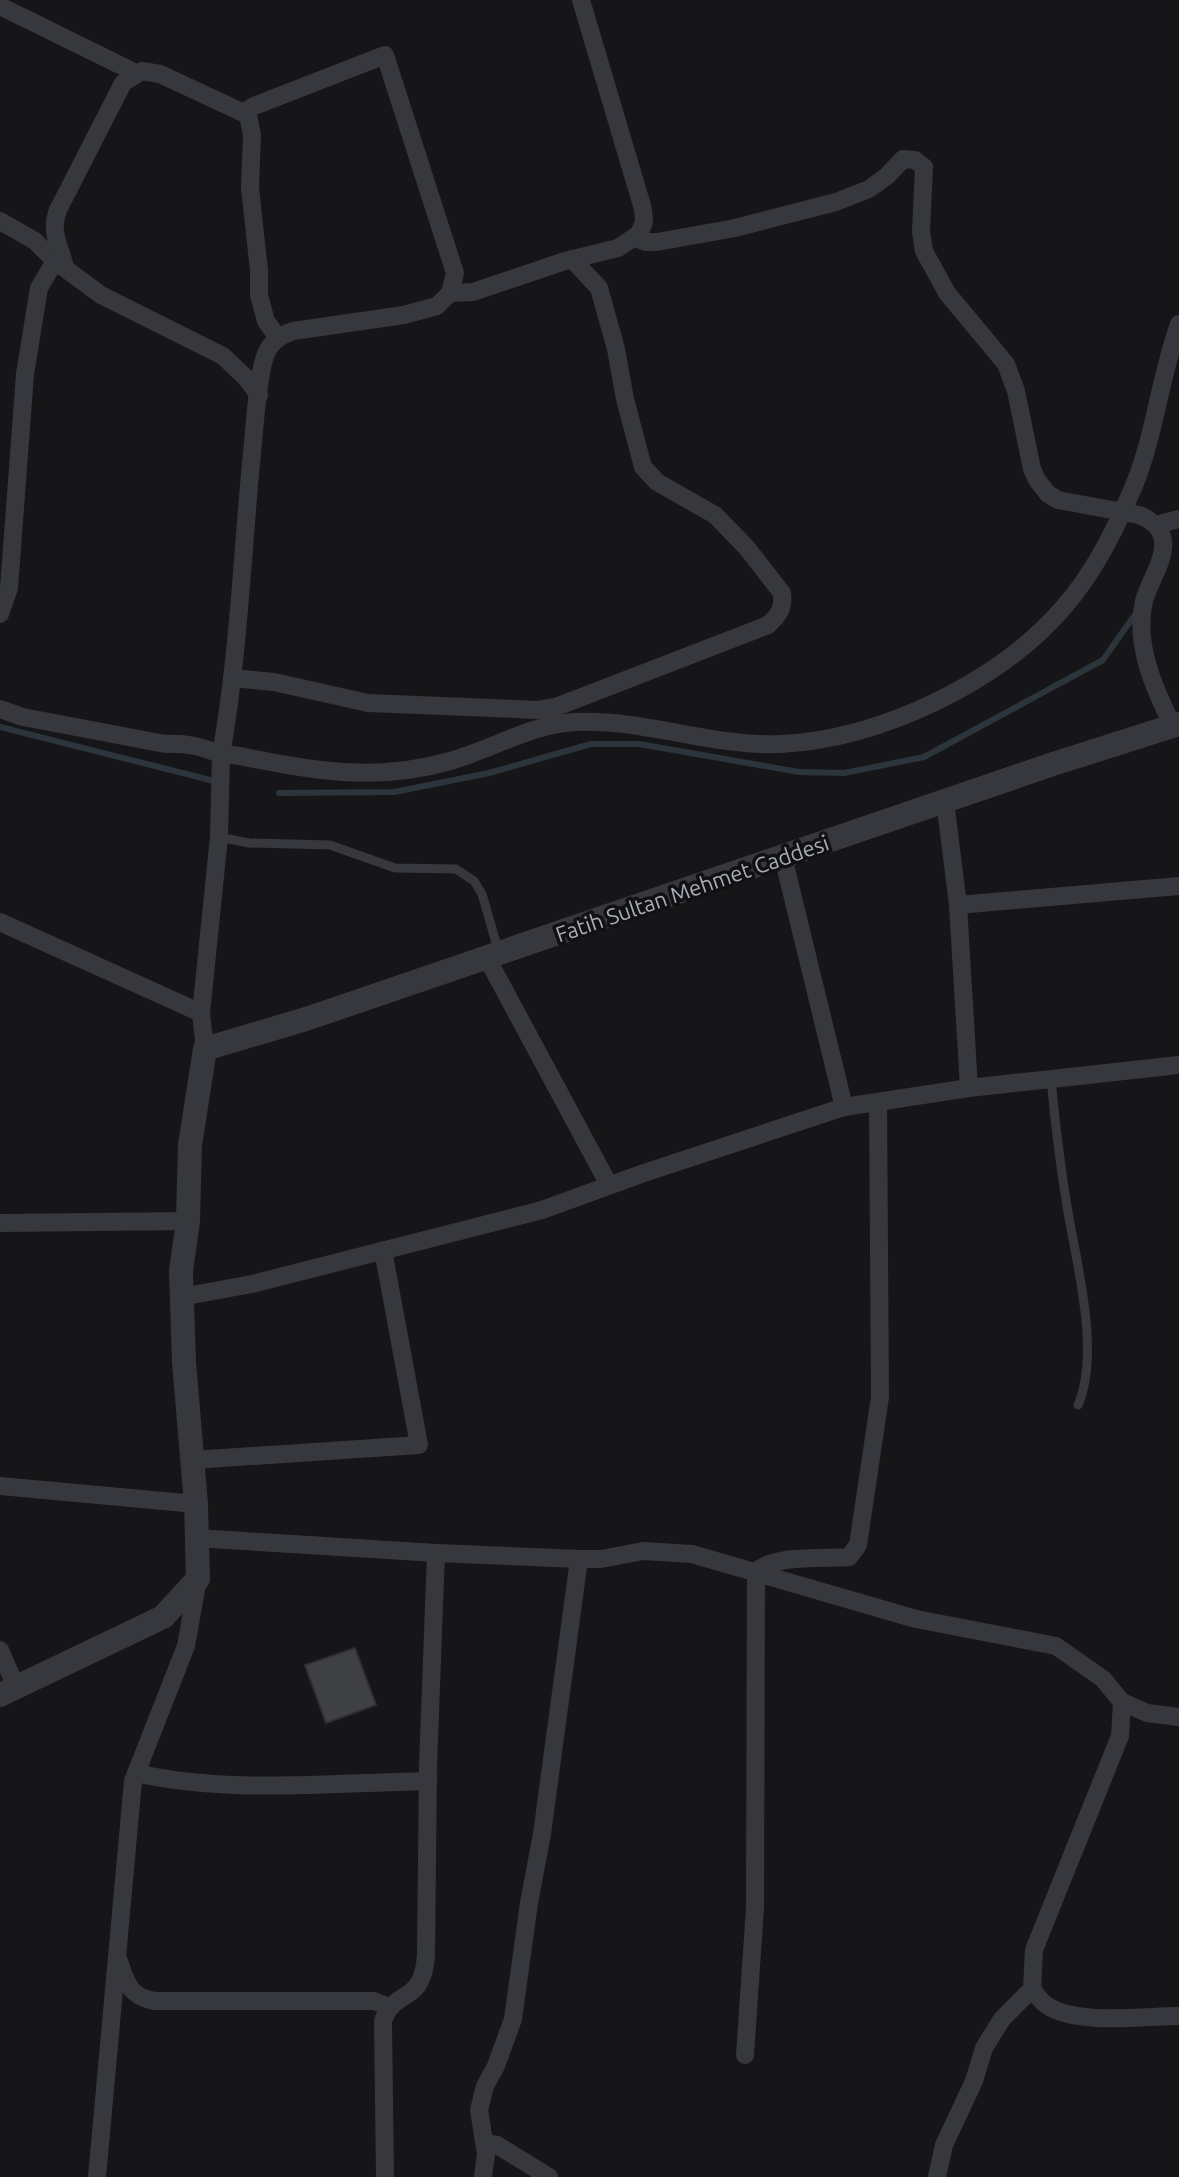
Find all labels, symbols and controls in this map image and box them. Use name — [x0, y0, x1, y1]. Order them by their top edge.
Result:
street label: Fatih Sultan Mehmet Caddesi — [552, 829, 832, 947]

